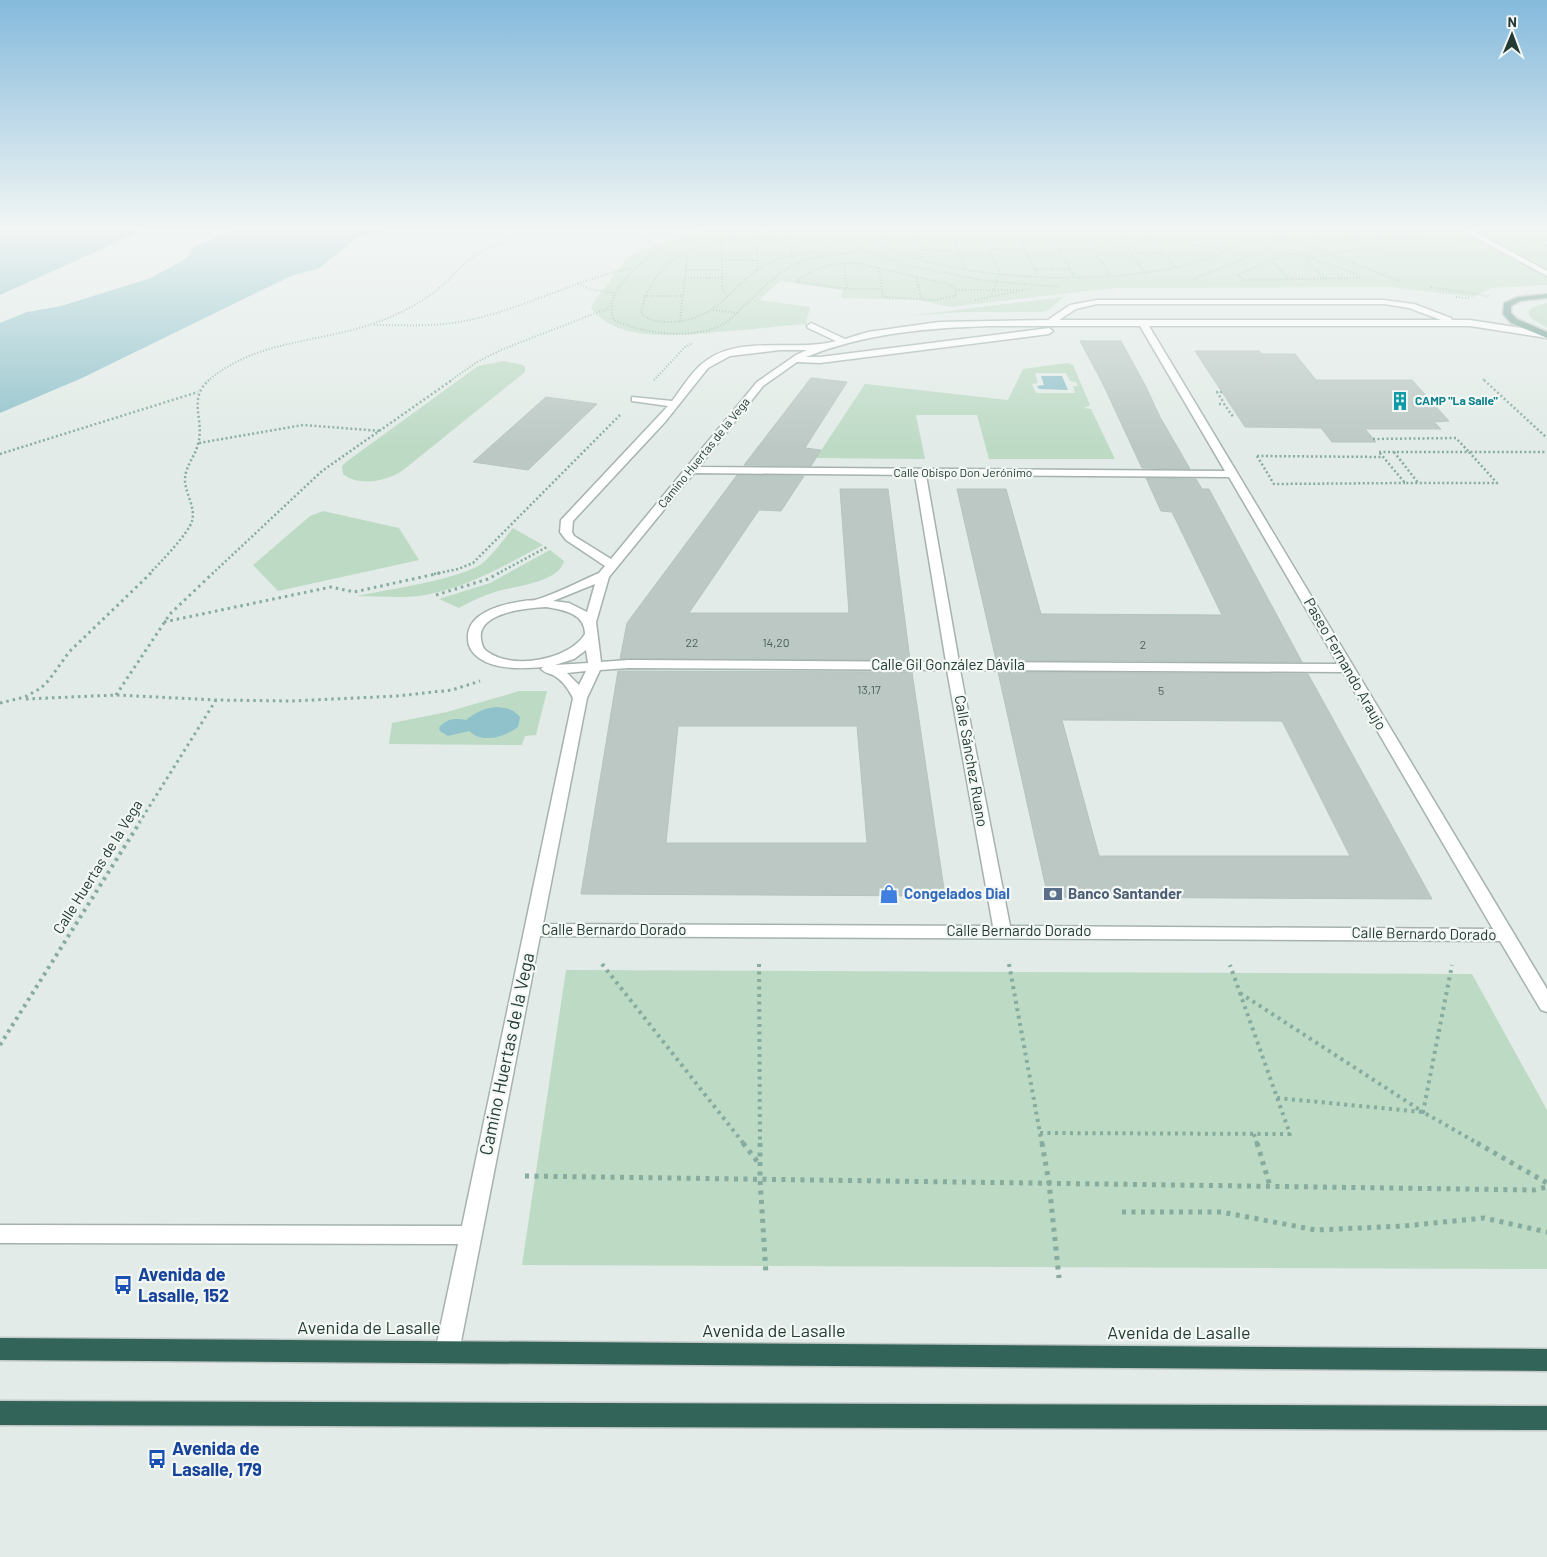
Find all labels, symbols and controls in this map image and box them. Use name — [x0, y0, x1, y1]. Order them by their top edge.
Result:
north arrow — [1487, 10, 1537, 60]
text: N — [1507, 13, 1517, 30]
building icon: CAMP "La Salle" — [1389, 390, 1411, 412]
place label: CAMP "La Salle" — [1415, 393, 1499, 407]
street label: Camino Huertas de la Vega — [654, 395, 752, 510]
street label: Calle Obispo Don Jerónimo — [894, 465, 1032, 479]
street label: Paseo Fernando Araujo — [1301, 594, 1391, 733]
house number: 22 — [686, 635, 698, 649]
house number: 14,20 — [762, 635, 790, 649]
house number: 2 — [1140, 637, 1146, 651]
street label: Calle Gil González Dávila — [871, 655, 1025, 673]
house number: 13,17 — [857, 682, 881, 696]
house number: 5 — [1158, 683, 1164, 697]
street label: Calle Sánchez Ruano — [952, 694, 992, 828]
street label: Calle Huertas de la Vega — [49, 796, 146, 937]
shop icon: Congelados Dial — [878, 883, 900, 905]
bank icon: Banco Santander — [1042, 883, 1064, 905]
place label: Congelados Dial — [904, 884, 1010, 902]
place label: Banco Santander — [1068, 884, 1182, 902]
street label: Calle Bernardo Dorado — [542, 920, 686, 938]
street label: Calle Bernardo Dorado — [947, 921, 1091, 939]
street label: Calle Bernardo Dorado — [1351, 923, 1497, 943]
street label: Camino Huertas de la Vega — [474, 951, 538, 1157]
place label: Avenida de Lasalle, 152 — [138, 1263, 229, 1306]
bus stop icon: Avenida de Lasalle, 152 — [112, 1274, 134, 1296]
street label: Avenida de Lasalle — [297, 1316, 441, 1338]
street label: Avenida de Lasalle — [702, 1319, 846, 1341]
street label: Avenida de Lasalle — [1107, 1321, 1251, 1343]
place label: Avenida de Lasalle, 179 — [172, 1437, 262, 1480]
bus stop icon: Avenida de Lasalle, 179 — [146, 1448, 168, 1470]

